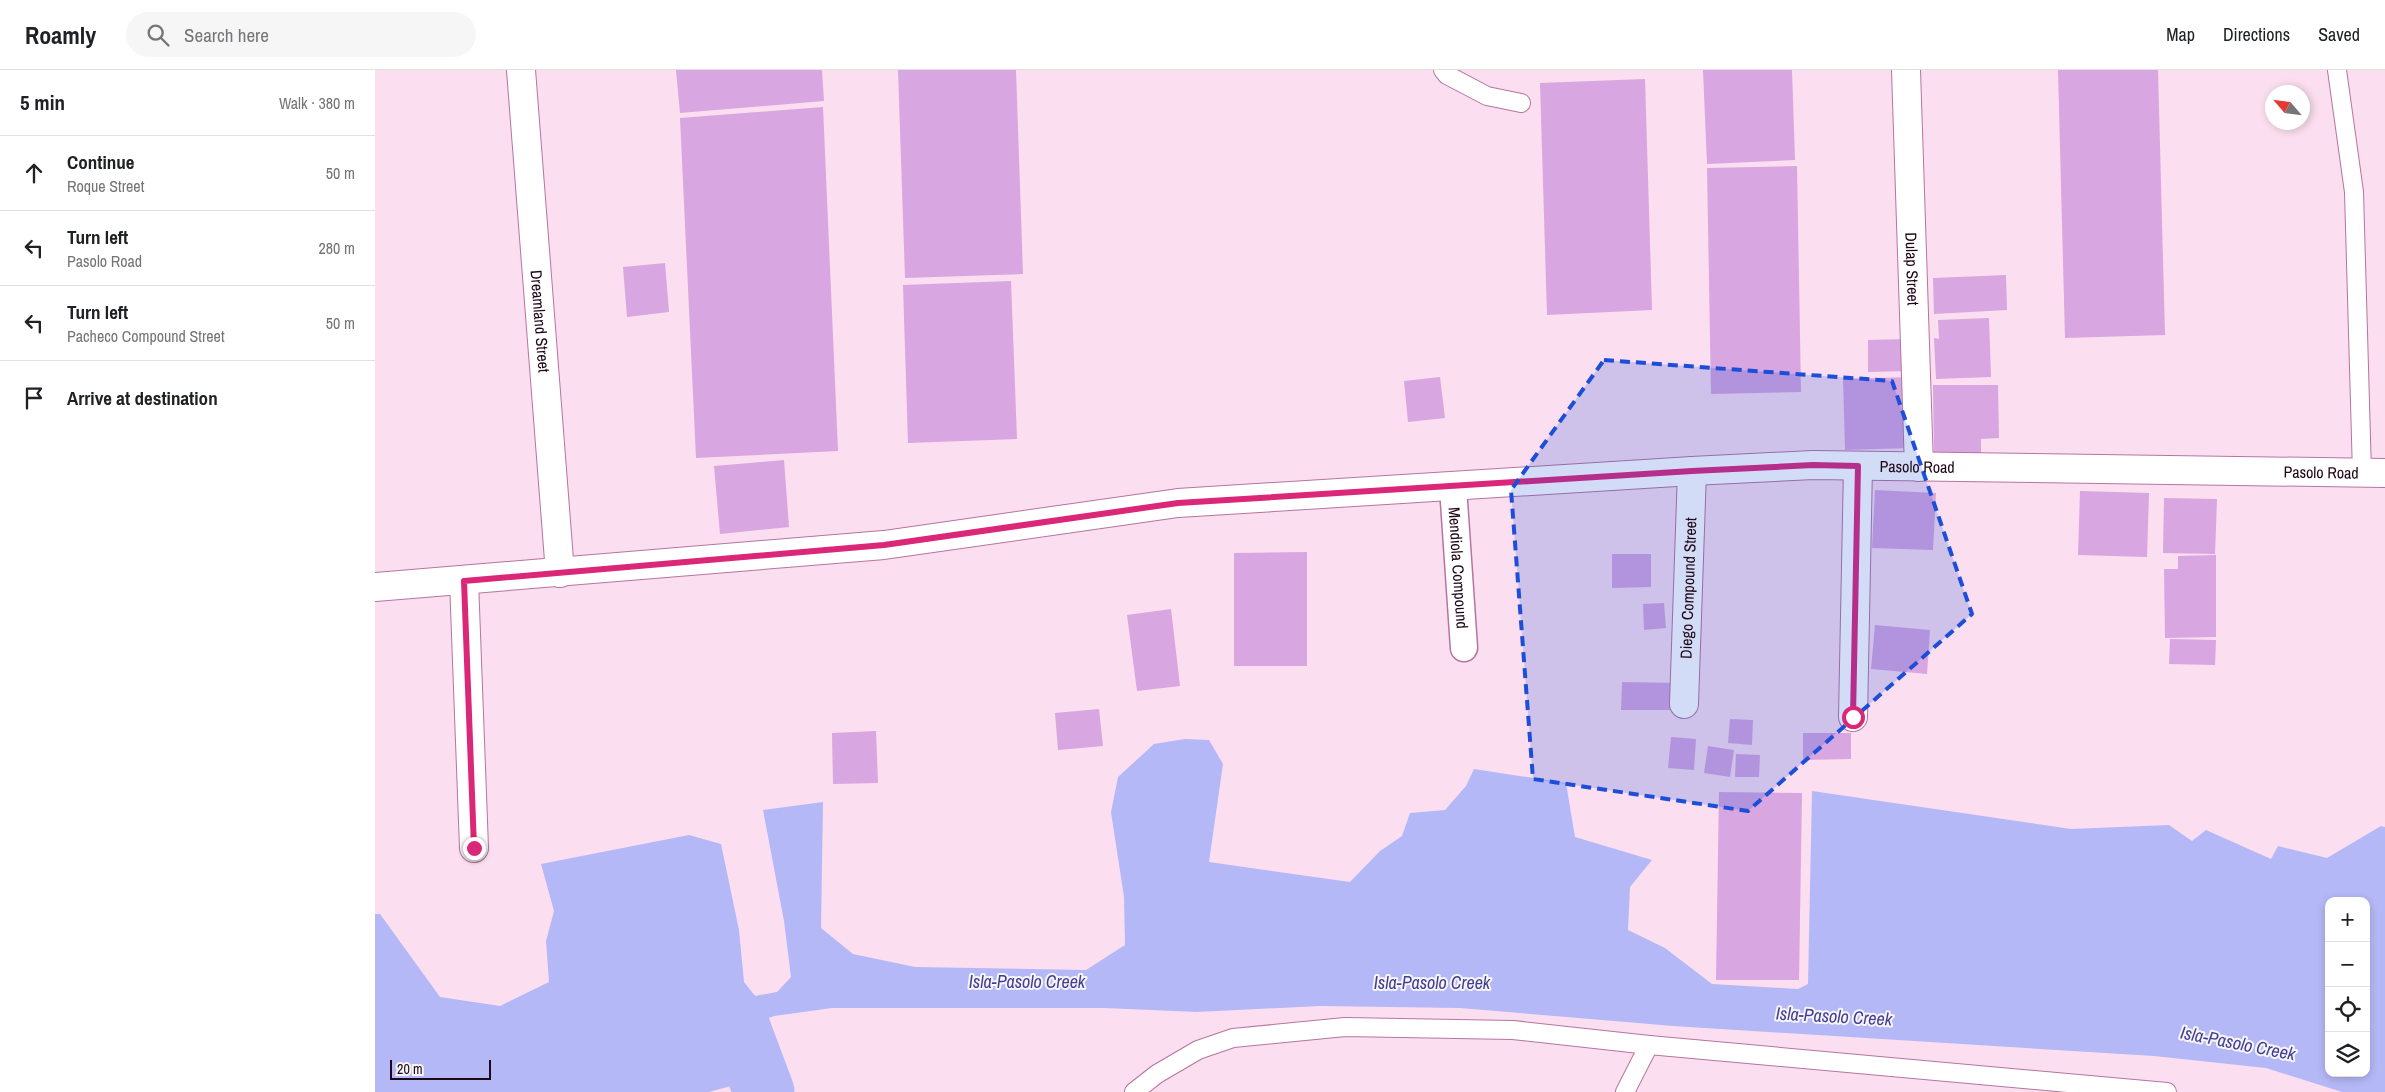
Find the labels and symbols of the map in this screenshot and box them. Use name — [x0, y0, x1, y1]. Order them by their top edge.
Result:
north arrow — [2265, 85, 2310, 130]
street label: Dulap Street — [1900, 232, 1925, 306]
street label: Dreamland Street — [526, 269, 555, 374]
street label: Pasolo Road — [1879, 455, 1955, 478]
street label: Pasolo Road — [2283, 461, 2359, 484]
street label: Mendiola Compound — [1443, 506, 1474, 629]
street label: Diego Compound Street — [1675, 517, 1701, 659]
route start — [1842, 706, 1865, 729]
route end — [463, 837, 486, 860]
water label: Isla-Pasolo Creek — [969, 969, 1086, 994]
water label: Isla-Pasolo Creek — [1374, 970, 1491, 995]
water label: Isla-Pasolo Creek — [1775, 1000, 1893, 1032]
water label: Isla-Pasolo Creek — [2178, 1020, 2298, 1067]
scale bar — [390, 1057, 491, 1080]

